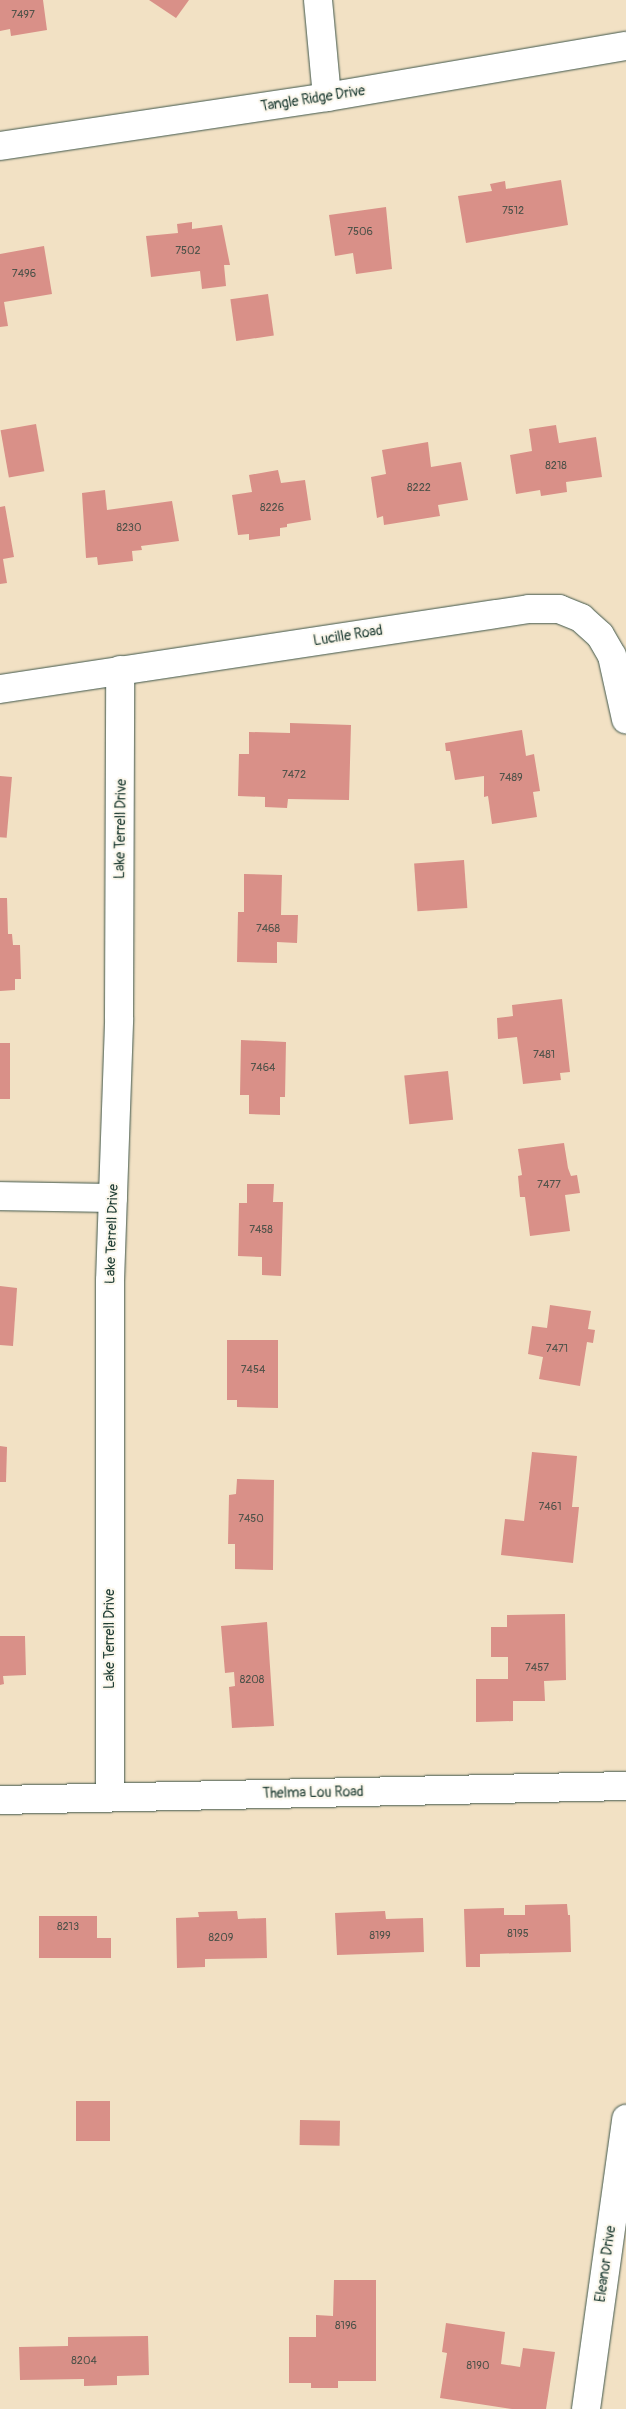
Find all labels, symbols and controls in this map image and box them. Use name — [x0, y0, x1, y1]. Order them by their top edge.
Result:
house number: 7497 — [11, 8, 35, 22]
street label: Tangle Ridge Drive — [260, 82, 366, 116]
house number: 7512 — [502, 204, 524, 218]
house number: 7506 — [347, 225, 373, 239]
house number: 7502 — [175, 244, 201, 258]
house number: 7496 — [12, 267, 36, 281]
house number: 8218 — [545, 459, 567, 473]
house number: 8222 — [407, 481, 431, 495]
house number: 8226 — [260, 501, 284, 515]
house number: 8230 — [116, 521, 142, 535]
street label: Lucille Road — [312, 622, 384, 650]
house number: 7472 — [282, 768, 306, 782]
house number: 7489 — [499, 771, 523, 785]
street label: Lake Terrell Drive — [112, 779, 130, 879]
house number: 7468 — [256, 922, 280, 936]
house number: 7481 — [533, 1048, 555, 1062]
house number: 7464 — [251, 1061, 275, 1075]
house number: 7477 — [537, 1178, 561, 1192]
street label: Lake Terrell Drive — [102, 1184, 122, 1284]
house number: 7458 — [249, 1223, 273, 1237]
house number: 7471 — [546, 1342, 568, 1356]
house number: 7454 — [241, 1363, 265, 1377]
house number: 7461 — [539, 1500, 561, 1514]
house number: 7450 — [238, 1512, 264, 1526]
street label: Lake Terrell Drive — [102, 1589, 118, 1689]
house number: 7457 — [525, 1661, 549, 1675]
house number: 8208 — [240, 1673, 264, 1687]
street label: Thelma Lou Road — [262, 1784, 364, 1802]
house number: 8213 — [57, 1920, 79, 1934]
house number: 8195 — [507, 1927, 529, 1941]
house number: 8199 — [369, 1929, 391, 1943]
house number: 8209 — [209, 1931, 233, 1945]
street label: Eleanor Drive — [592, 2225, 620, 2303]
house number: 8196 — [335, 2319, 357, 2333]
house number: 8204 — [71, 2354, 97, 2368]
house number: 8190 — [466, 2359, 490, 2373]

